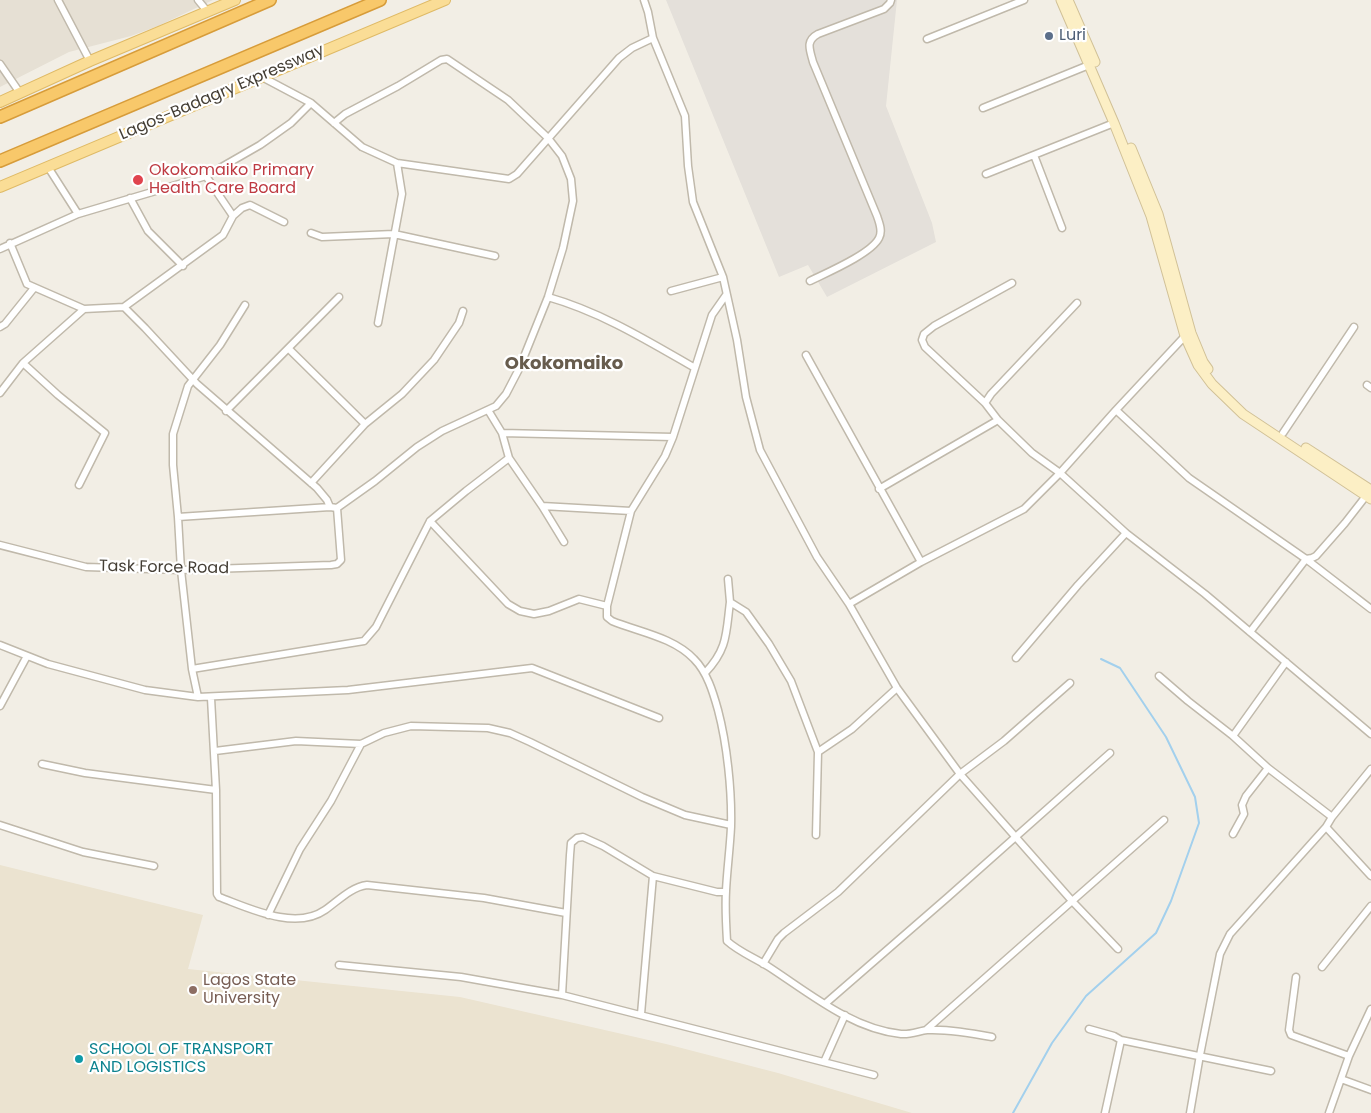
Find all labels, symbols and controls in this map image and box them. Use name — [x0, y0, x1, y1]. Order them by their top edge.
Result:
place label: Luri — [1059, 26, 1086, 46]
marker: Luri — [1043, 30, 1055, 42]
street label: Lagos-Badagry Expressway — [117, 41, 327, 145]
place label: Okokomaiko Primary Health Care Board — [149, 161, 314, 199]
marker: Okokomaiko Primary Health Care Board — [131, 173, 145, 187]
district label: Okokomaiko — [505, 353, 623, 375]
street label: Task Force Road — [99, 557, 229, 579]
place label: Lagos State University — [203, 971, 296, 1009]
marker: Lagos State University — [187, 984, 199, 996]
place label: SCHOOL OF TRANSPORT AND LOGISTICS — [89, 1040, 273, 1078]
marker: SCHOOL OF TRANSPORT AND LOGISTICS — [73, 1053, 85, 1065]

